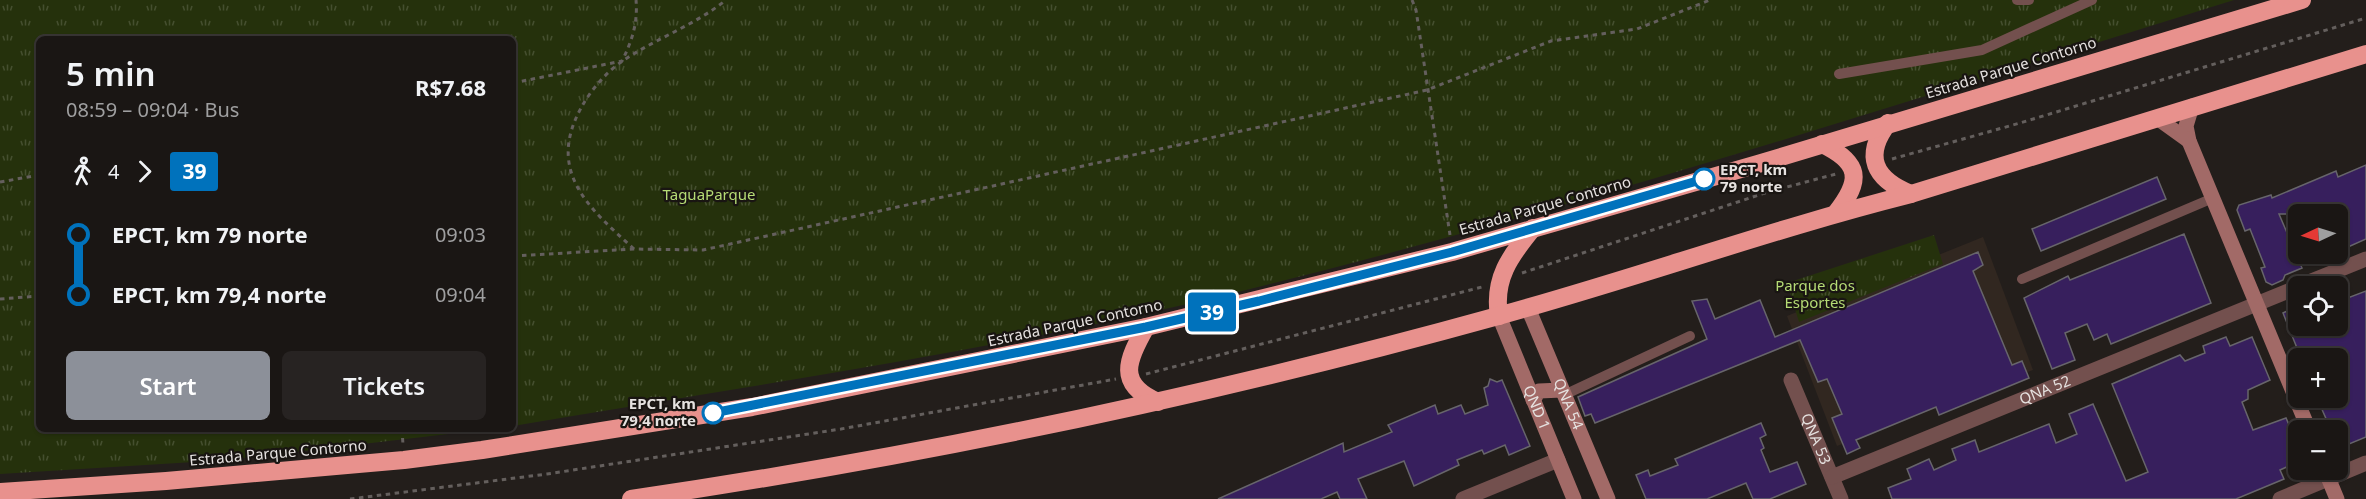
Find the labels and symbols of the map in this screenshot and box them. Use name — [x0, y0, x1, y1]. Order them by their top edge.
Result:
street label: Estrada Parque Contorno — [1923, 31, 2099, 103]
place label: EPCT, km 79 norte — [1720, 159, 1787, 196]
marker: EPCT, km 79 norte — [1693, 168, 1715, 190]
street label: Estrada Parque Contorno — [1456, 171, 1633, 239]
park label: TaguaParque — [663, 184, 755, 204]
north arrow — [2288, 204, 2348, 264]
park label: Parque dos Esportes — [1775, 275, 1855, 312]
line badge: 39 — [1185, 292, 1239, 332]
street label: Estrada Parque Contorno — [986, 294, 1164, 350]
street label: QNA 52 — [2016, 370, 2073, 409]
street label: QNA 54 — [1549, 375, 1589, 433]
street label: QND 1 — [1519, 382, 1556, 433]
place label: EPCT, km 79,4 norte — [621, 393, 696, 430]
marker: EPCT, km 79,4 norte — [702, 402, 724, 424]
street label: QNA 53 — [1797, 410, 1836, 467]
street label: Estrada Parque Contorno — [188, 434, 367, 470]

